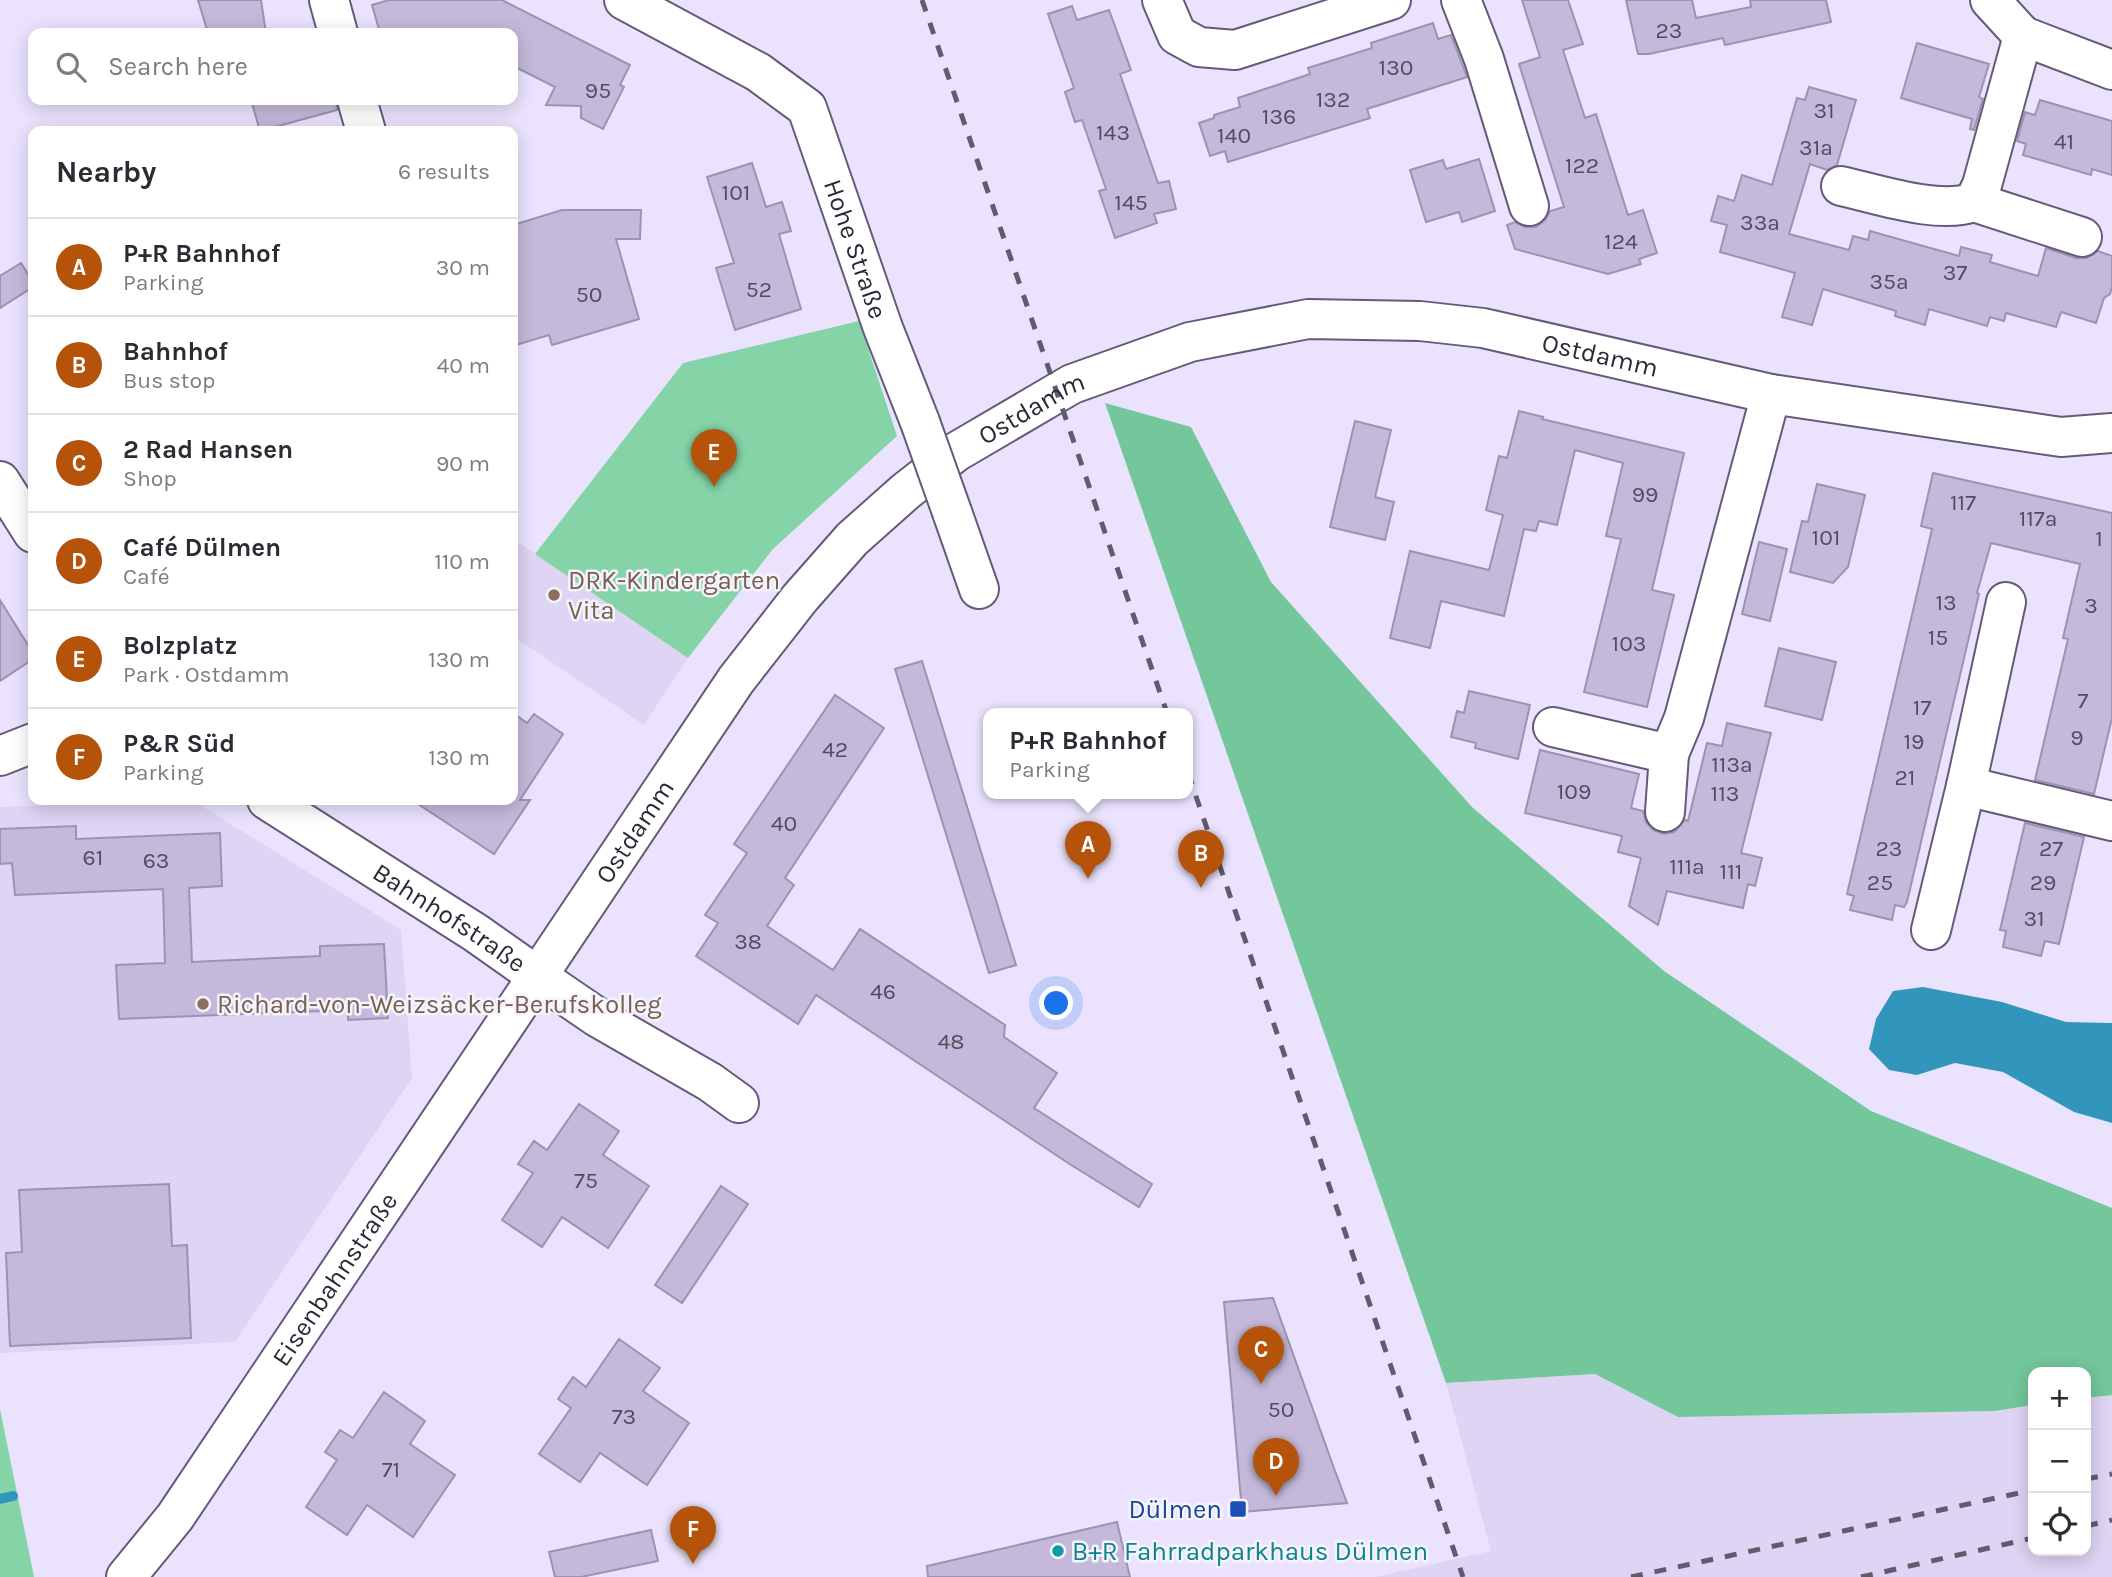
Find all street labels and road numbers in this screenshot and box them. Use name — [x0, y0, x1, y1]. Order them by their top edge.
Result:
street label: Hohe Straße — [817, 175, 894, 323]
street label: Ostdamm — [1539, 327, 1661, 384]
street label: Ostdamm — [973, 366, 1089, 452]
street label: Ostdamm — [589, 774, 681, 889]
street label: Bahnhofstraße — [367, 856, 532, 979]
street label: Eisenbahnstraße — [266, 1186, 404, 1372]

